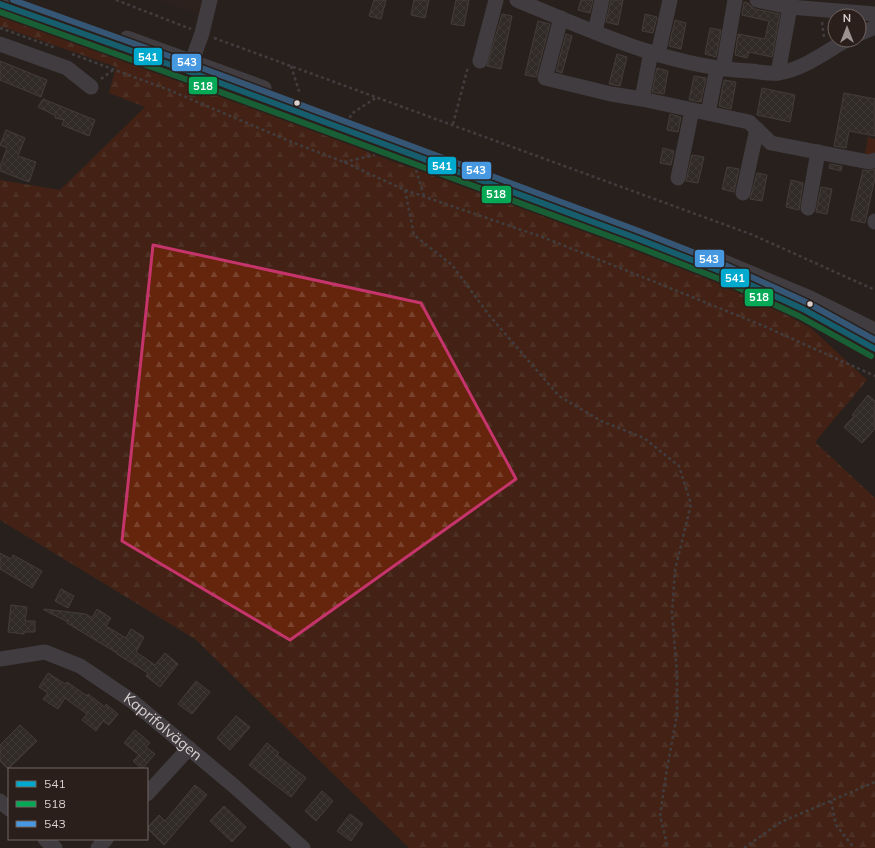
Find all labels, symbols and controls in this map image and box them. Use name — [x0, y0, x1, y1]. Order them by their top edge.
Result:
north arrow — [827, 8, 867, 48]
text: N — [843, 11, 851, 25]
line badge: 541 — [133, 47, 163, 66]
text: 541 — [138, 50, 158, 64]
line badge: 543 — [171, 53, 202, 72]
text: 543 — [177, 55, 197, 69]
line badge: 518 — [188, 76, 218, 95]
text: 518 — [193, 79, 213, 93]
unlabelled marker — [292, 98, 302, 108]
line badge: 541 — [427, 156, 457, 175]
text: 541 — [432, 159, 452, 173]
line badge: 543 — [461, 161, 492, 180]
text: 543 — [466, 163, 486, 177]
line badge: 518 — [481, 185, 512, 204]
text: 518 — [486, 187, 506, 201]
line badge: 543 — [694, 249, 725, 268]
text: 543 — [699, 252, 719, 266]
line badge: 541 — [720, 268, 750, 288]
text: 541 — [725, 271, 745, 285]
line badge: 518 — [744, 288, 774, 307]
text: 518 — [749, 290, 769, 304]
unlabelled marker — [805, 299, 815, 309]
street label: Kaprifolvägen — [120, 688, 206, 764]
legend — [8, 768, 148, 840]
text: 541 — [44, 776, 66, 791]
text: 518 — [44, 796, 66, 811]
text: 543 — [44, 816, 66, 831]

